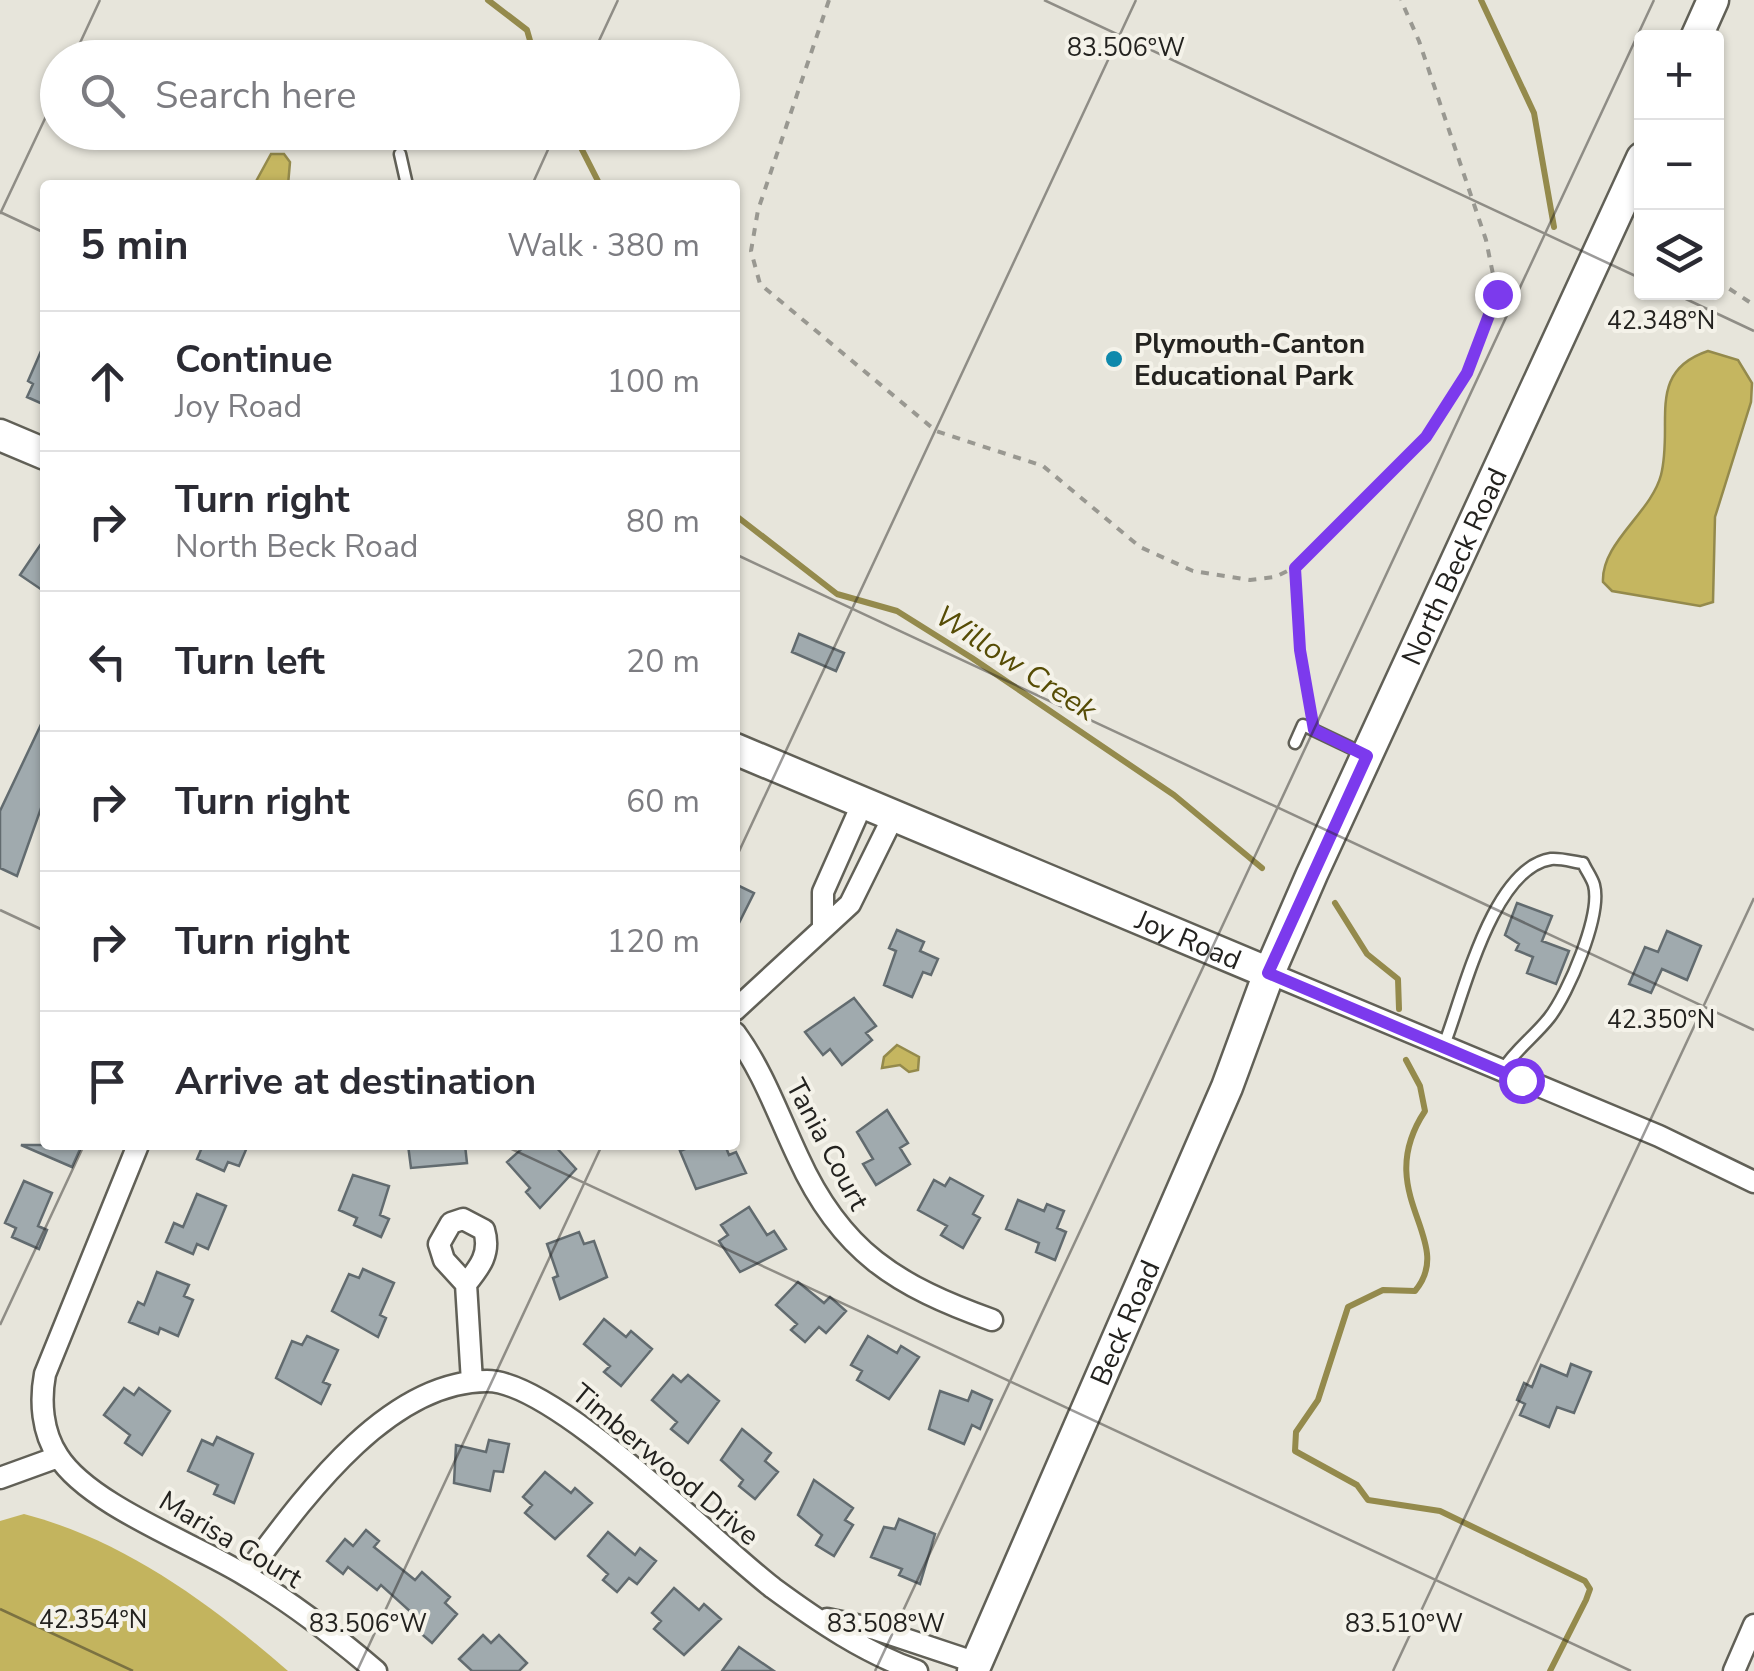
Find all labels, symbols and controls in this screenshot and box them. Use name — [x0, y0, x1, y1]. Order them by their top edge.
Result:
map controls — [1634, 30, 1724, 300]
button: + — [1634, 30, 1724, 120]
text: 83.506°W — [1067, 31, 1185, 65]
search box — [40, 40, 740, 150]
icon: search — [75, 68, 130, 123]
text: Search here — [155, 70, 356, 121]
button: − — [1634, 120, 1724, 210]
button: layers — [1634, 210, 1724, 300]
text: 5 min — [80, 217, 189, 274]
text: Walk · 380 m — [507, 224, 700, 267]
route end — [1475, 272, 1521, 318]
text: 42.348°N — [1607, 304, 1715, 338]
place label: Plymouth-Canton Educational Park — [1134, 325, 1365, 395]
text: Continue — [175, 334, 333, 385]
marker: Plymouth-Canton Educational Park — [1103, 348, 1125, 370]
icon: ahead — [80, 354, 135, 409]
text: 100 m — [607, 360, 700, 403]
text: Joy Road — [175, 385, 302, 428]
street label: North Beck Road — [1393, 462, 1517, 672]
text: Turn right — [175, 474, 350, 525]
icon: right — [80, 494, 135, 549]
text: 80 m — [626, 500, 700, 543]
text: North Beck Road — [175, 525, 419, 568]
water label: Willow Creek — [927, 596, 1105, 731]
icon: left — [80, 634, 135, 689]
text: Turn left — [175, 636, 325, 687]
text: 20 m — [626, 640, 700, 683]
icon: right — [80, 774, 135, 829]
text: Turn right — [175, 776, 350, 827]
text: 60 m — [626, 780, 700, 823]
street label: Joy Road — [1129, 901, 1247, 979]
icon: right — [80, 914, 135, 969]
text: Turn right — [175, 916, 350, 967]
text: 120 m — [607, 920, 700, 963]
text: 42.350°N — [1607, 1003, 1715, 1037]
icon: arrive — [80, 1054, 135, 1109]
text: Arrive at destination — [175, 1056, 536, 1107]
route start — [1499, 1058, 1545, 1104]
street label: Tania Court — [777, 1072, 878, 1217]
street label: Beck Road — [1081, 1254, 1169, 1392]
street label: Timberwood Drive — [564, 1375, 767, 1554]
street label: Marisa Court — [152, 1482, 309, 1598]
text: 42.354°N — [39, 1603, 147, 1637]
text: 83.506°W — [309, 1607, 427, 1641]
text: 83.508°W — [827, 1607, 945, 1641]
text: 83.510°W — [1345, 1607, 1463, 1641]

